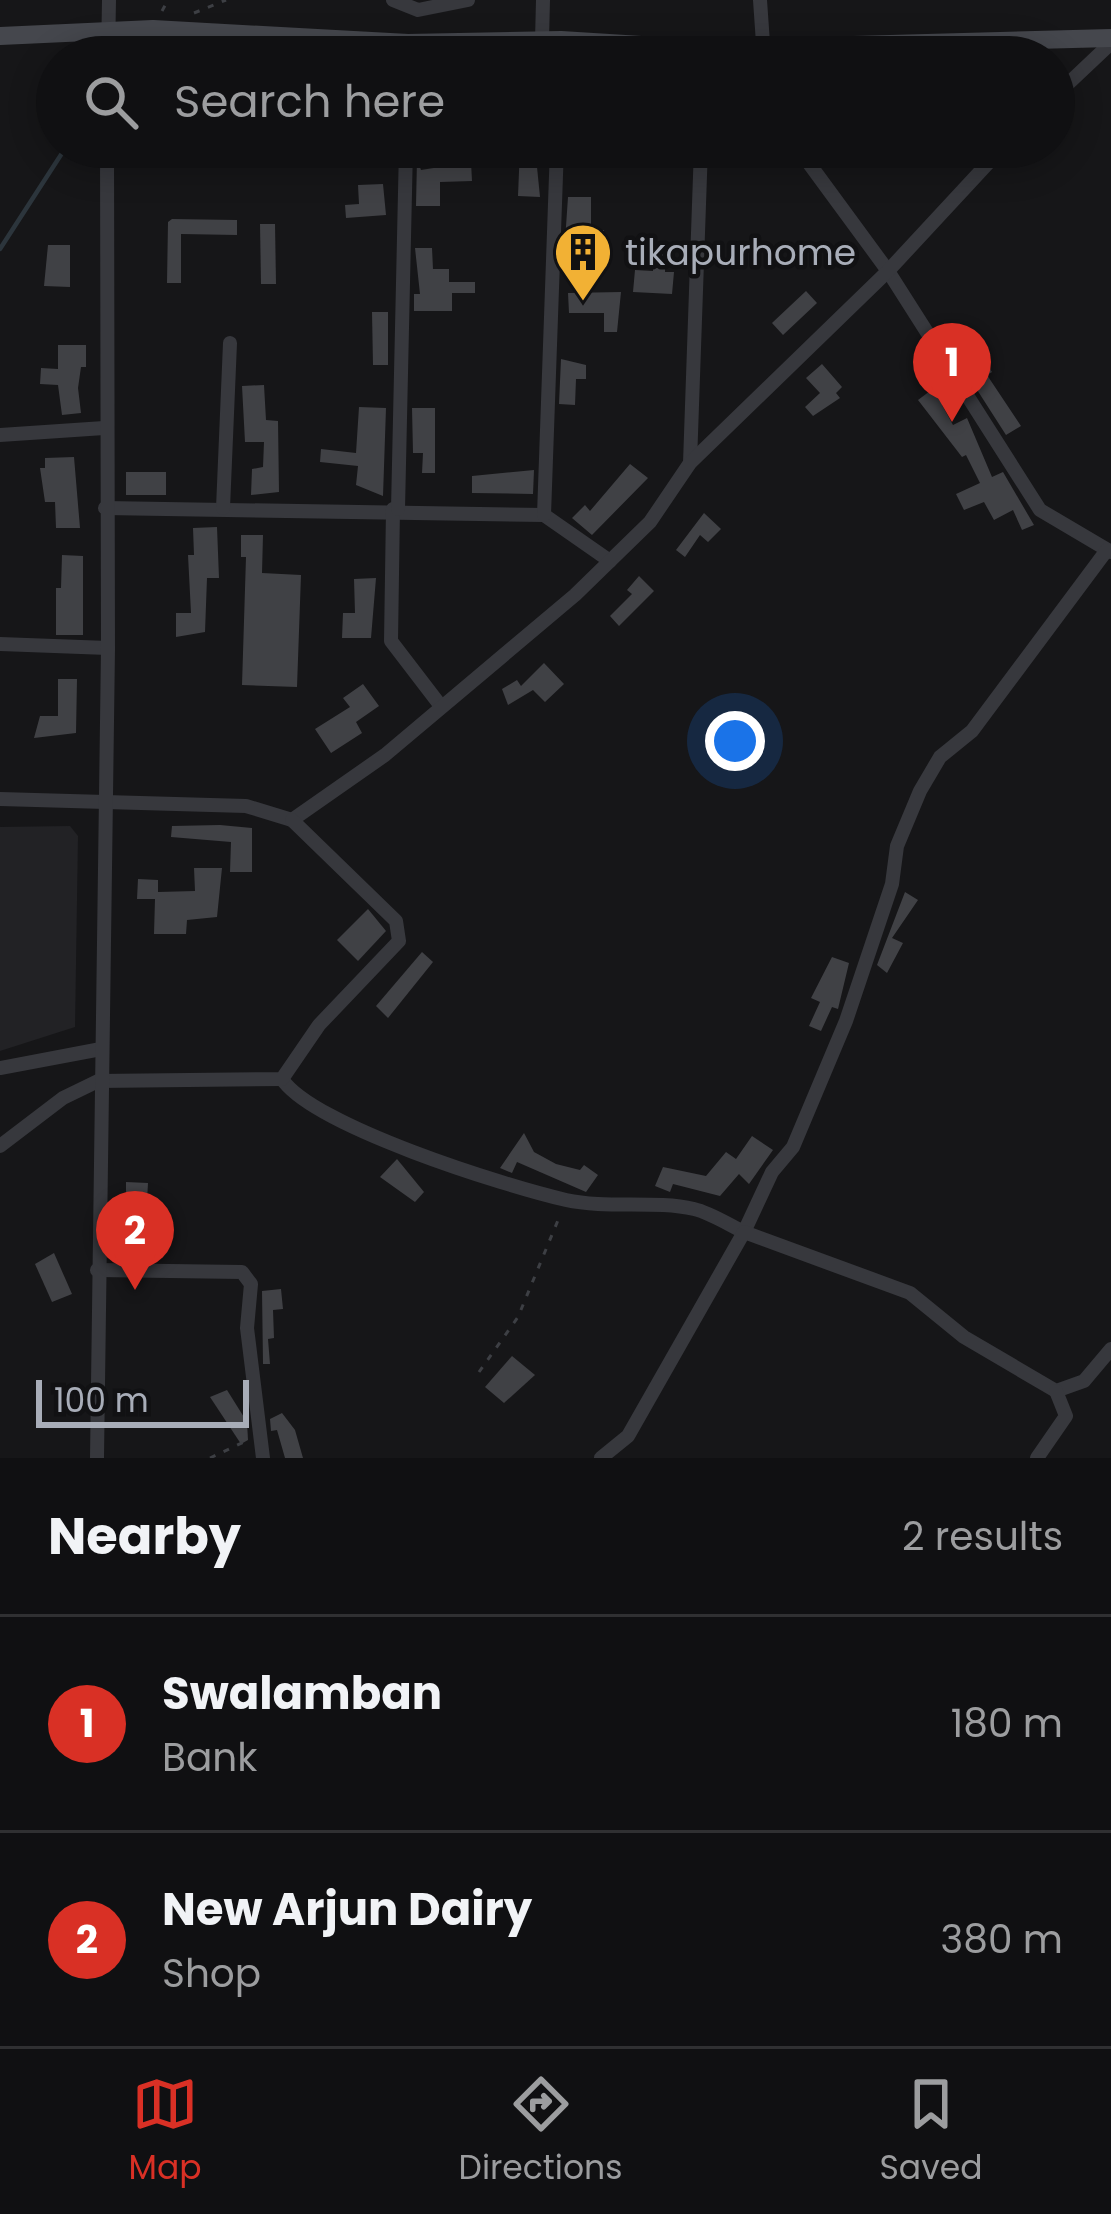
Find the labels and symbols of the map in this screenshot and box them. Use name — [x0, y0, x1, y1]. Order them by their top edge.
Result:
building icon: tikapurhome — [552, 221, 614, 303]
place label: tikapurhome — [625, 227, 856, 278]
pin: 1 — [913, 323, 991, 422]
your location — [705, 711, 765, 771]
pin: 2 — [96, 1191, 174, 1290]
scale bar — [36, 1374, 249, 1427]

